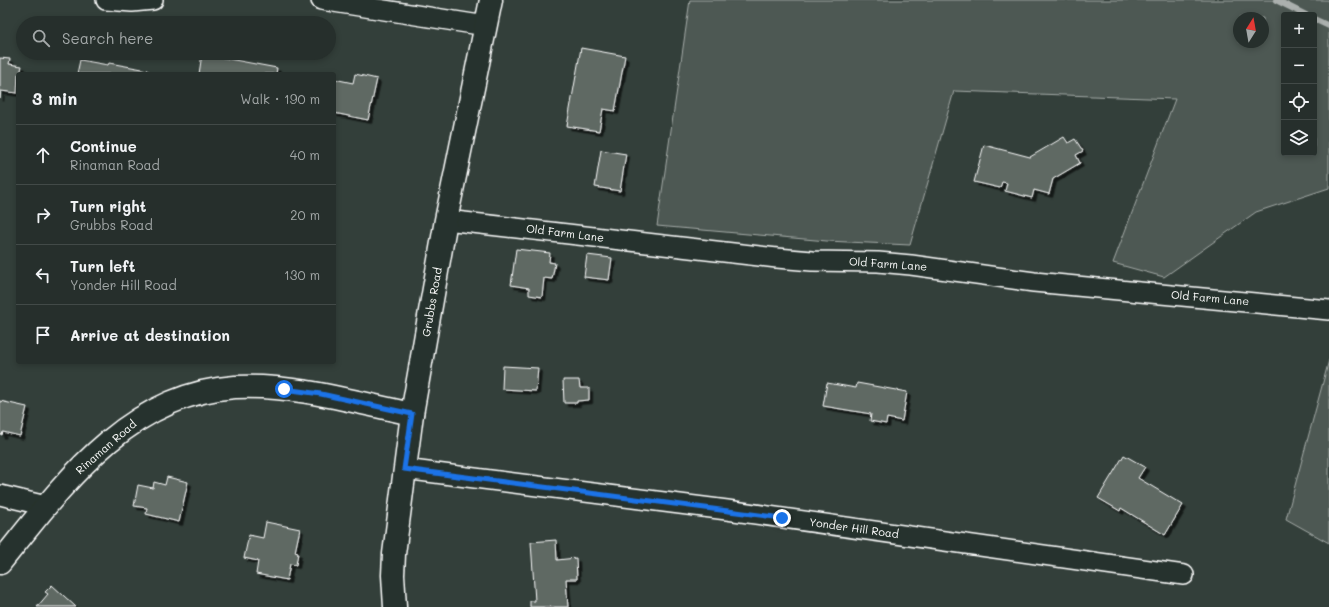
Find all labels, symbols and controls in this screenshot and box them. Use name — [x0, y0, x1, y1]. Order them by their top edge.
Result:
north arrow — [1233, 12, 1269, 48]
map controls — [1281, 12, 1317, 156]
button: + — [1281, 12, 1317, 48]
search box — [16, 16, 336, 60]
icon: search — [30, 27, 52, 49]
text: Search here — [62, 28, 153, 48]
button: − — [1281, 48, 1317, 84]
button: locate — [1281, 84, 1317, 120]
text: 3 min — [32, 87, 77, 109]
text: Walk · 190 m — [240, 90, 320, 107]
button: layers — [1281, 120, 1317, 156]
text: Continue — [70, 136, 137, 156]
icon: ahead — [32, 144, 54, 166]
text: 40 m — [290, 146, 320, 163]
text: Rinaman Road — [70, 156, 160, 173]
text: Turn right — [70, 196, 147, 216]
icon: right — [32, 204, 54, 226]
text: 20 m — [290, 206, 320, 223]
text: Grubbs Road — [70, 216, 153, 233]
street label: Old Farm Lane — [525, 220, 605, 245]
street label: Old Farm Lane — [848, 253, 928, 274]
text: Turn left — [70, 256, 135, 276]
icon: left — [32, 264, 54, 286]
text: 130 m — [284, 266, 320, 283]
street label: Grubbs Road — [418, 266, 445, 338]
text: Yonder Hill Road — [70, 276, 177, 293]
street label: Old Farm Lane — [1170, 287, 1250, 308]
icon: arrive — [32, 324, 54, 346]
text: Arrive at destination — [70, 325, 230, 345]
route start — [275, 380, 293, 398]
street label: Rinaman Road — [72, 416, 139, 477]
route end — [773, 509, 791, 527]
street label: Yonder Hill Road — [808, 514, 900, 541]

